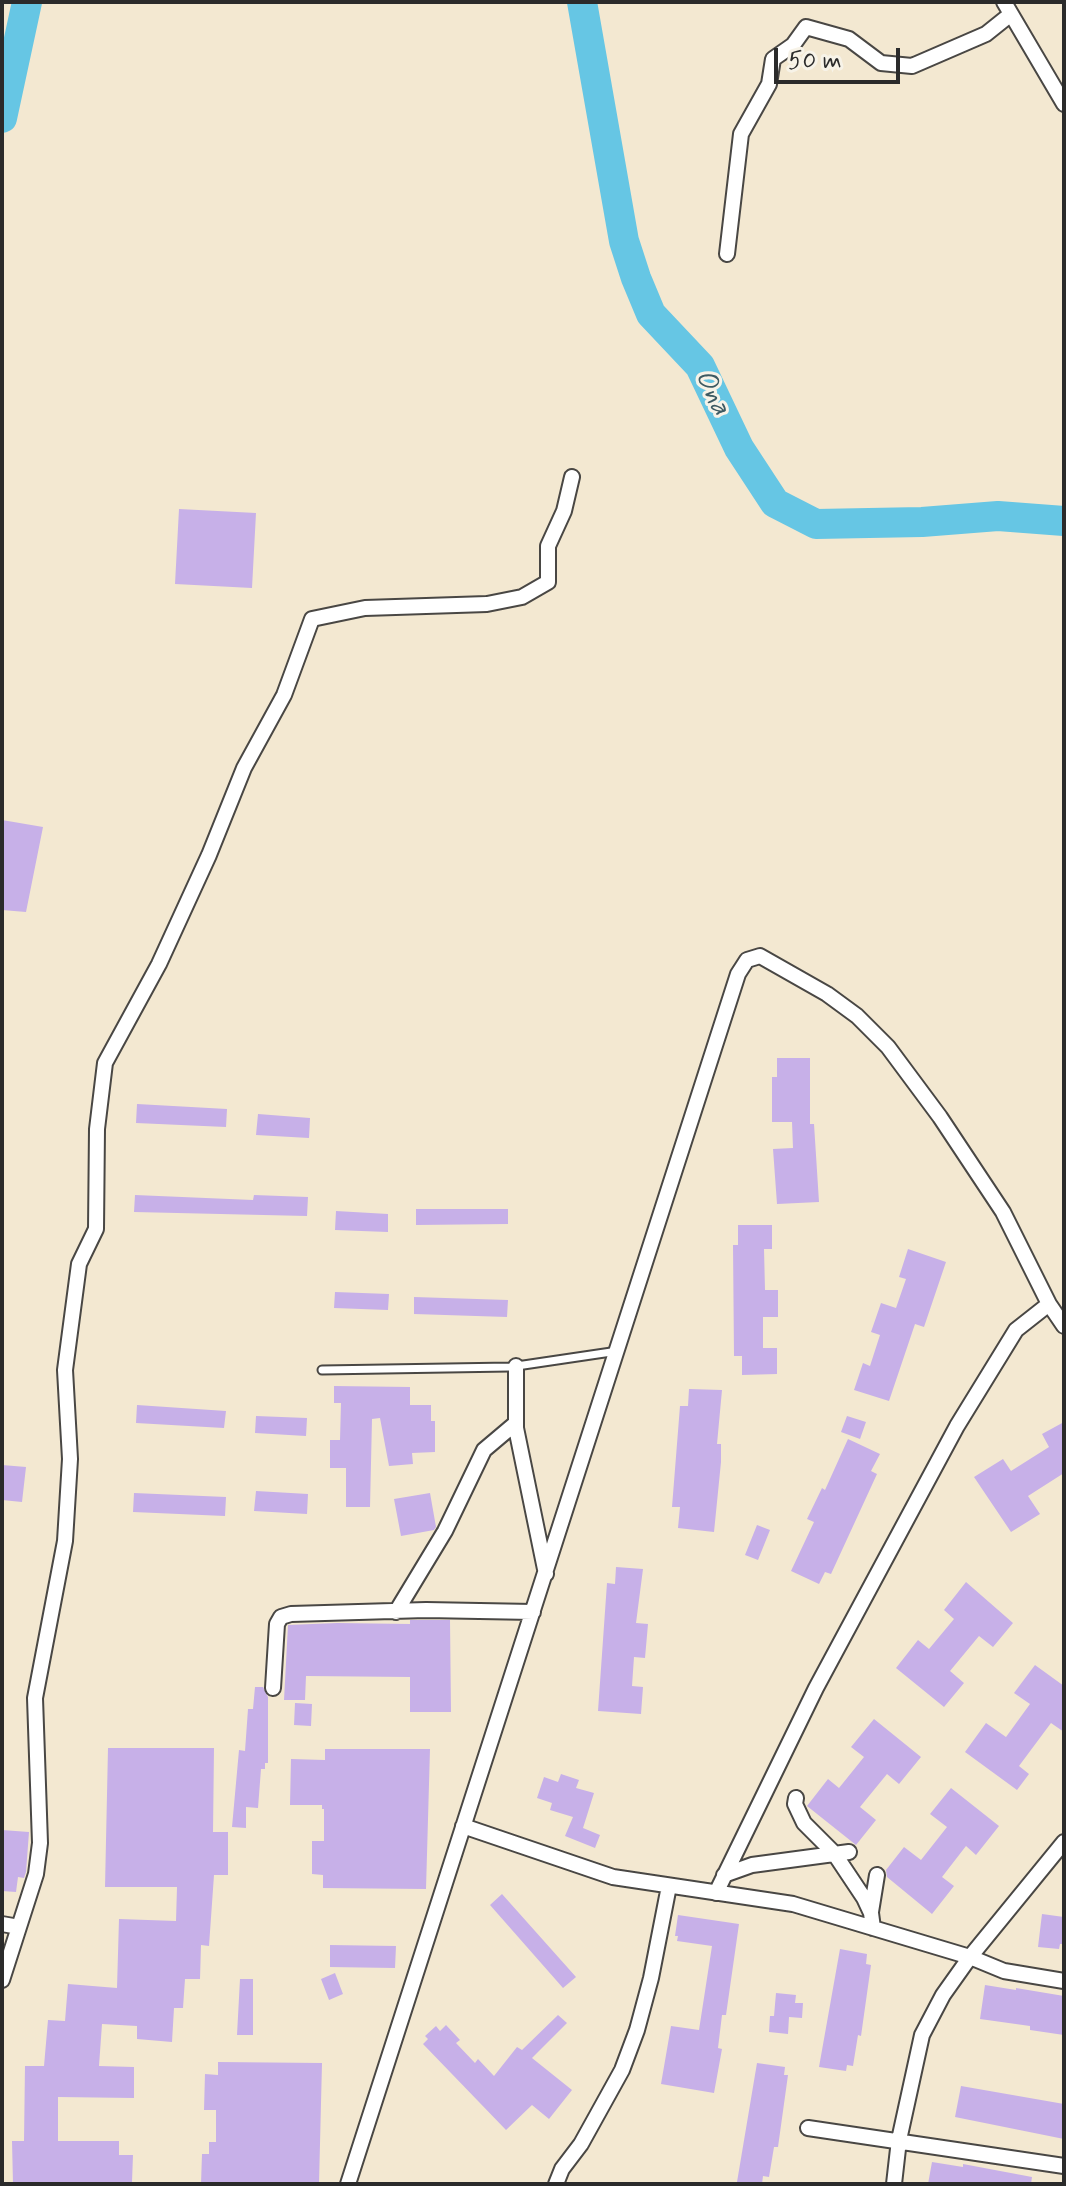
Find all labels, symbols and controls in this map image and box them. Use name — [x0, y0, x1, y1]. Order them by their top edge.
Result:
scale bar — [778, 32, 904, 82]
text: 50 m — [788, 46, 842, 77]
water label: Ona — [685, 365, 737, 421]

